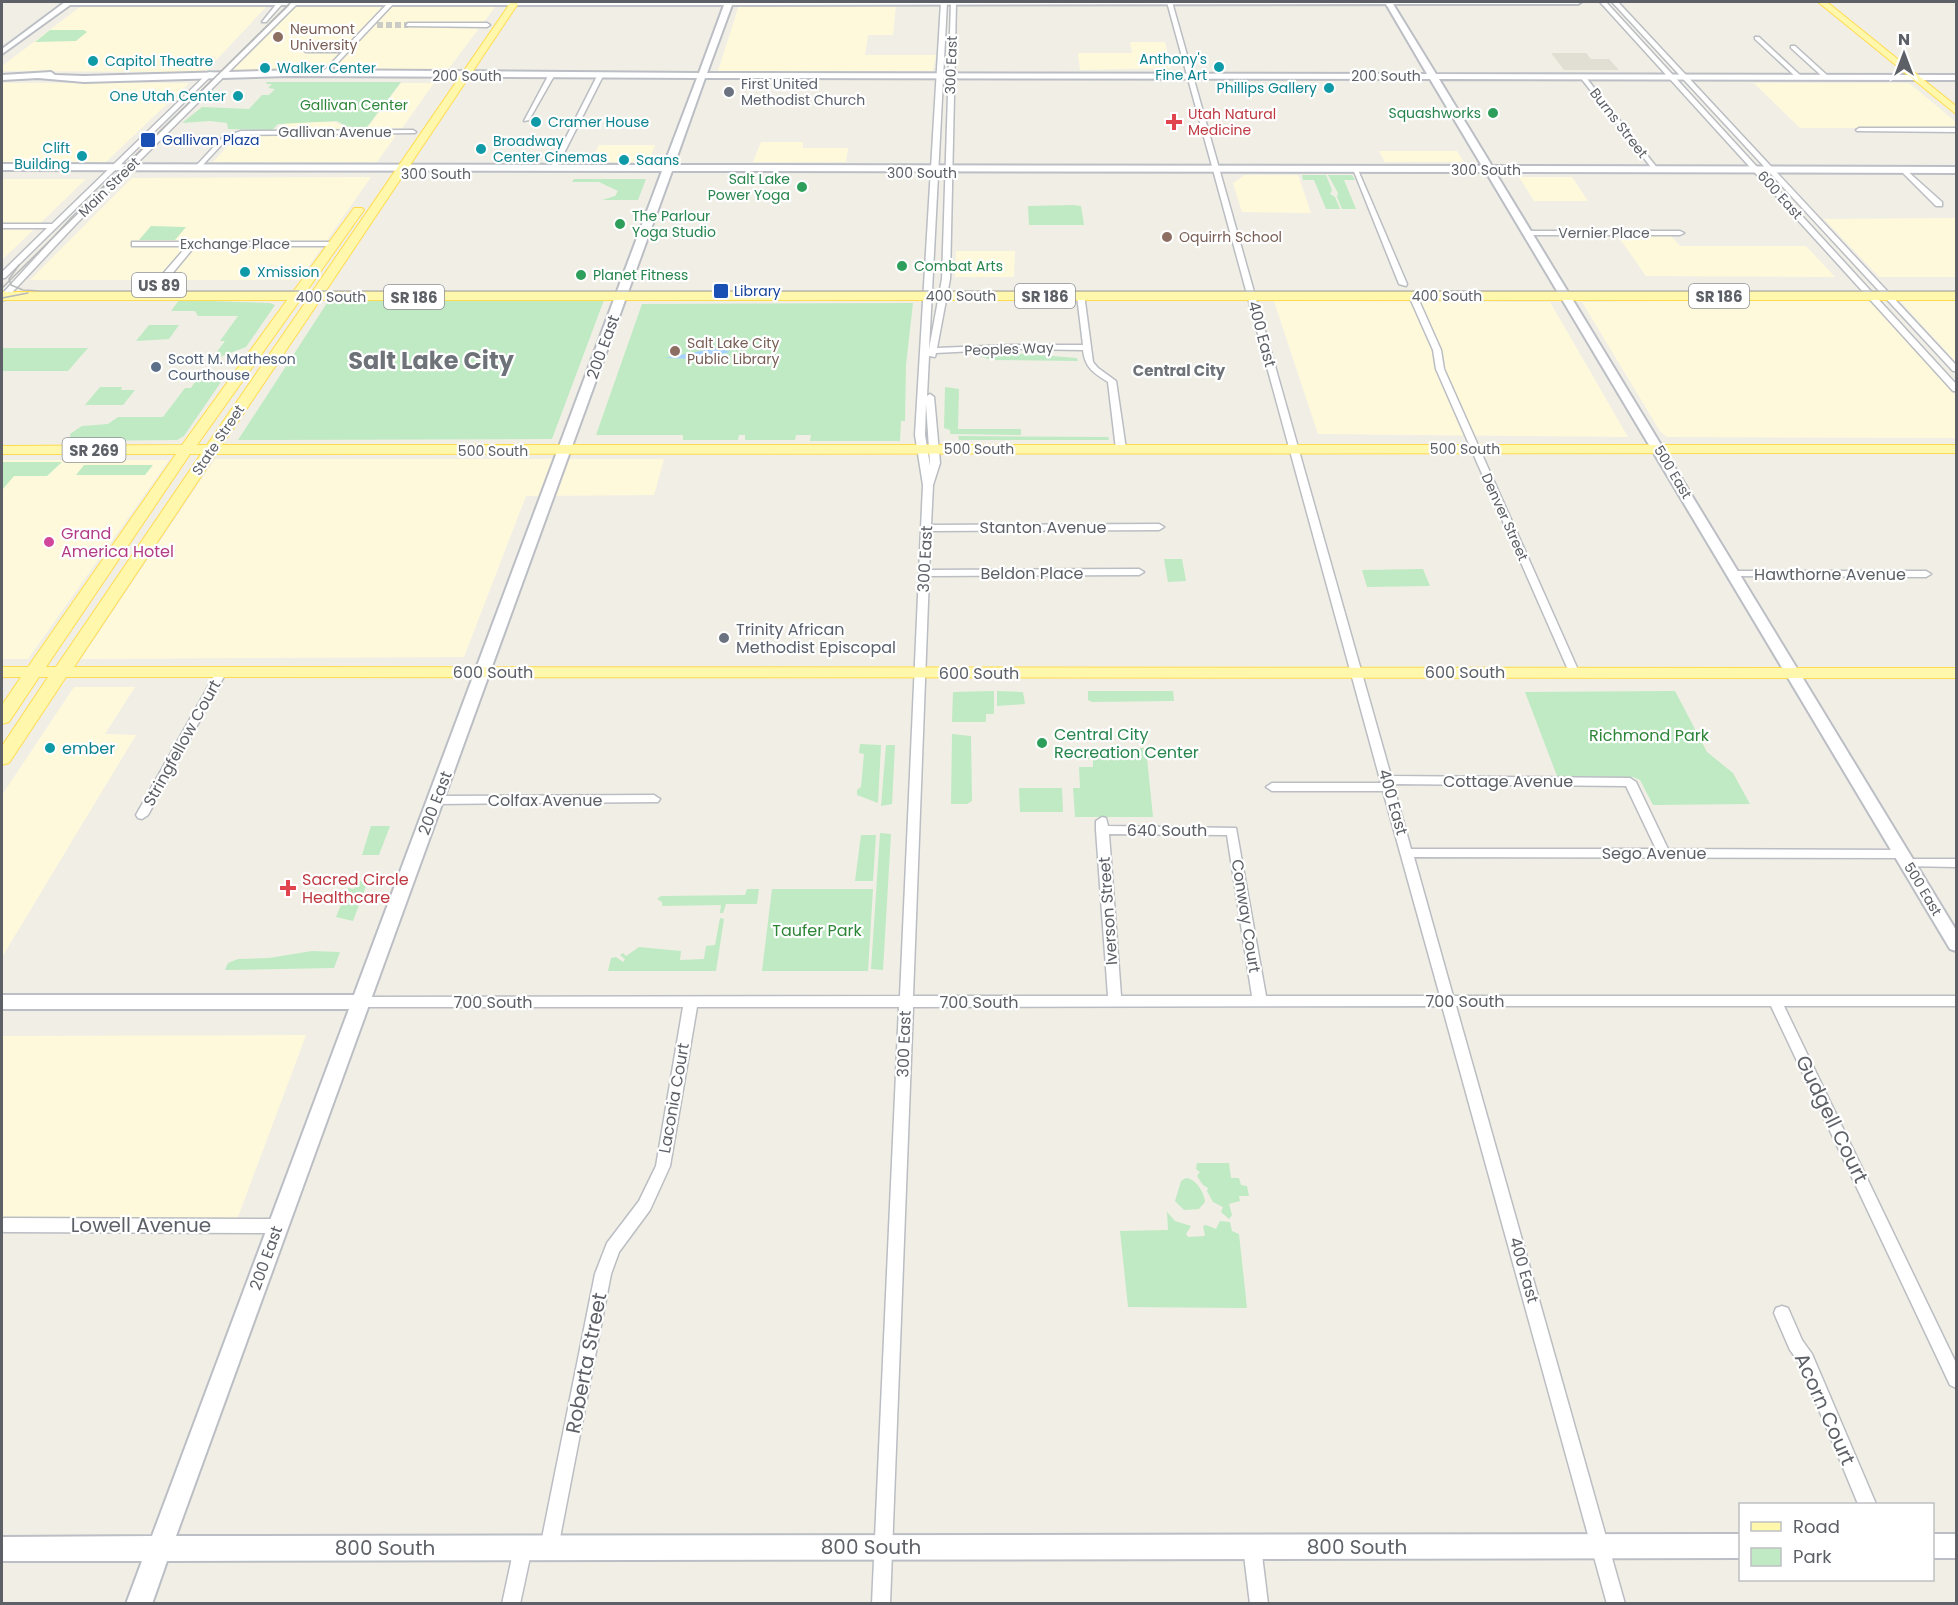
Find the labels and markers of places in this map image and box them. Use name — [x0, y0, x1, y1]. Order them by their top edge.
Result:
place label: Neumont University — [290, 19, 357, 55]
marker: Neumont University — [271, 30, 285, 44]
place label: Anthony's Fine Art — [1139, 49, 1207, 85]
place label: Capitol Theatre — [105, 51, 213, 71]
marker: Capitol Theatre — [86, 54, 100, 68]
place label: Walker Center — [277, 58, 376, 78]
marker: Anthony's Fine Art — [1212, 60, 1226, 74]
marker: Walker Center — [258, 61, 272, 75]
place label: First United Methodist Church — [741, 74, 865, 110]
place label: Phillips Gallery — [1217, 78, 1317, 98]
marker: Phillips Gallery — [1322, 81, 1336, 95]
marker: First United Methodist Church — [722, 85, 736, 99]
place label: One Utah Center — [109, 86, 226, 106]
marker: One Utah Center — [231, 89, 245, 103]
place label: Squashworks — [1388, 103, 1481, 123]
place label: Utah Natural Medicine — [1188, 104, 1276, 140]
marker: Squashworks — [1486, 106, 1500, 120]
place label: Cramer House — [548, 112, 649, 132]
marker: Utah Natural Medicine — [1165, 113, 1183, 131]
marker: Cramer House — [529, 115, 543, 129]
place label: Gallivan Plaza — [162, 130, 260, 150]
marker: Gallivan Plaza — [139, 131, 157, 149]
place label: Broadway Center Cinemas — [493, 131, 607, 167]
place label: Clift Building — [14, 138, 70, 174]
marker: Broadway Center Cinemas — [474, 142, 488, 156]
marker: Clift Building — [75, 149, 89, 163]
place label: Saans — [636, 150, 679, 170]
marker: Saans — [617, 153, 631, 167]
place label: Salt Lake Power Yoga — [708, 169, 790, 205]
marker: Salt Lake Power Yoga — [795, 180, 809, 194]
place label: The Parlour Yoga Studio — [632, 206, 716, 242]
marker: The Parlour Yoga Studio — [613, 217, 627, 231]
place label: Oquirrh School — [1179, 227, 1282, 247]
marker: Oquirrh School — [1160, 230, 1174, 244]
place label: Combat Arts — [914, 256, 1003, 276]
marker: Combat Arts — [895, 259, 909, 273]
place label: Xmission — [257, 262, 320, 282]
marker: Xmission — [238, 265, 252, 279]
place label: Planet Fitness — [593, 265, 688, 285]
marker: Planet Fitness — [574, 268, 588, 282]
place label: Library — [734, 281, 781, 301]
marker: Library — [712, 282, 730, 300]
place label: Salt Lake City Public Library — [687, 333, 780, 369]
marker: Salt Lake City Public Library — [668, 344, 682, 358]
place label: Scott M. Matheson Courthouse — [168, 349, 296, 385]
marker: Scott M. Matheson Courthouse — [149, 360, 163, 374]
place label: Grand America Hotel — [61, 522, 174, 563]
marker: Grand America Hotel — [42, 535, 56, 549]
place label: Trinity African Methodist Episcopal — [736, 618, 896, 659]
marker: Trinity African Methodist Episcopal — [717, 631, 731, 645]
place label: Central City Recreation Center — [1054, 723, 1199, 764]
marker: Central City Recreation Center — [1035, 736, 1049, 750]
place label: ember — [62, 737, 115, 760]
marker: ember — [43, 741, 57, 755]
place label: Sacred Circle Healthcare — [302, 868, 409, 909]
marker: Sacred Circle Healthcare — [279, 879, 297, 897]

